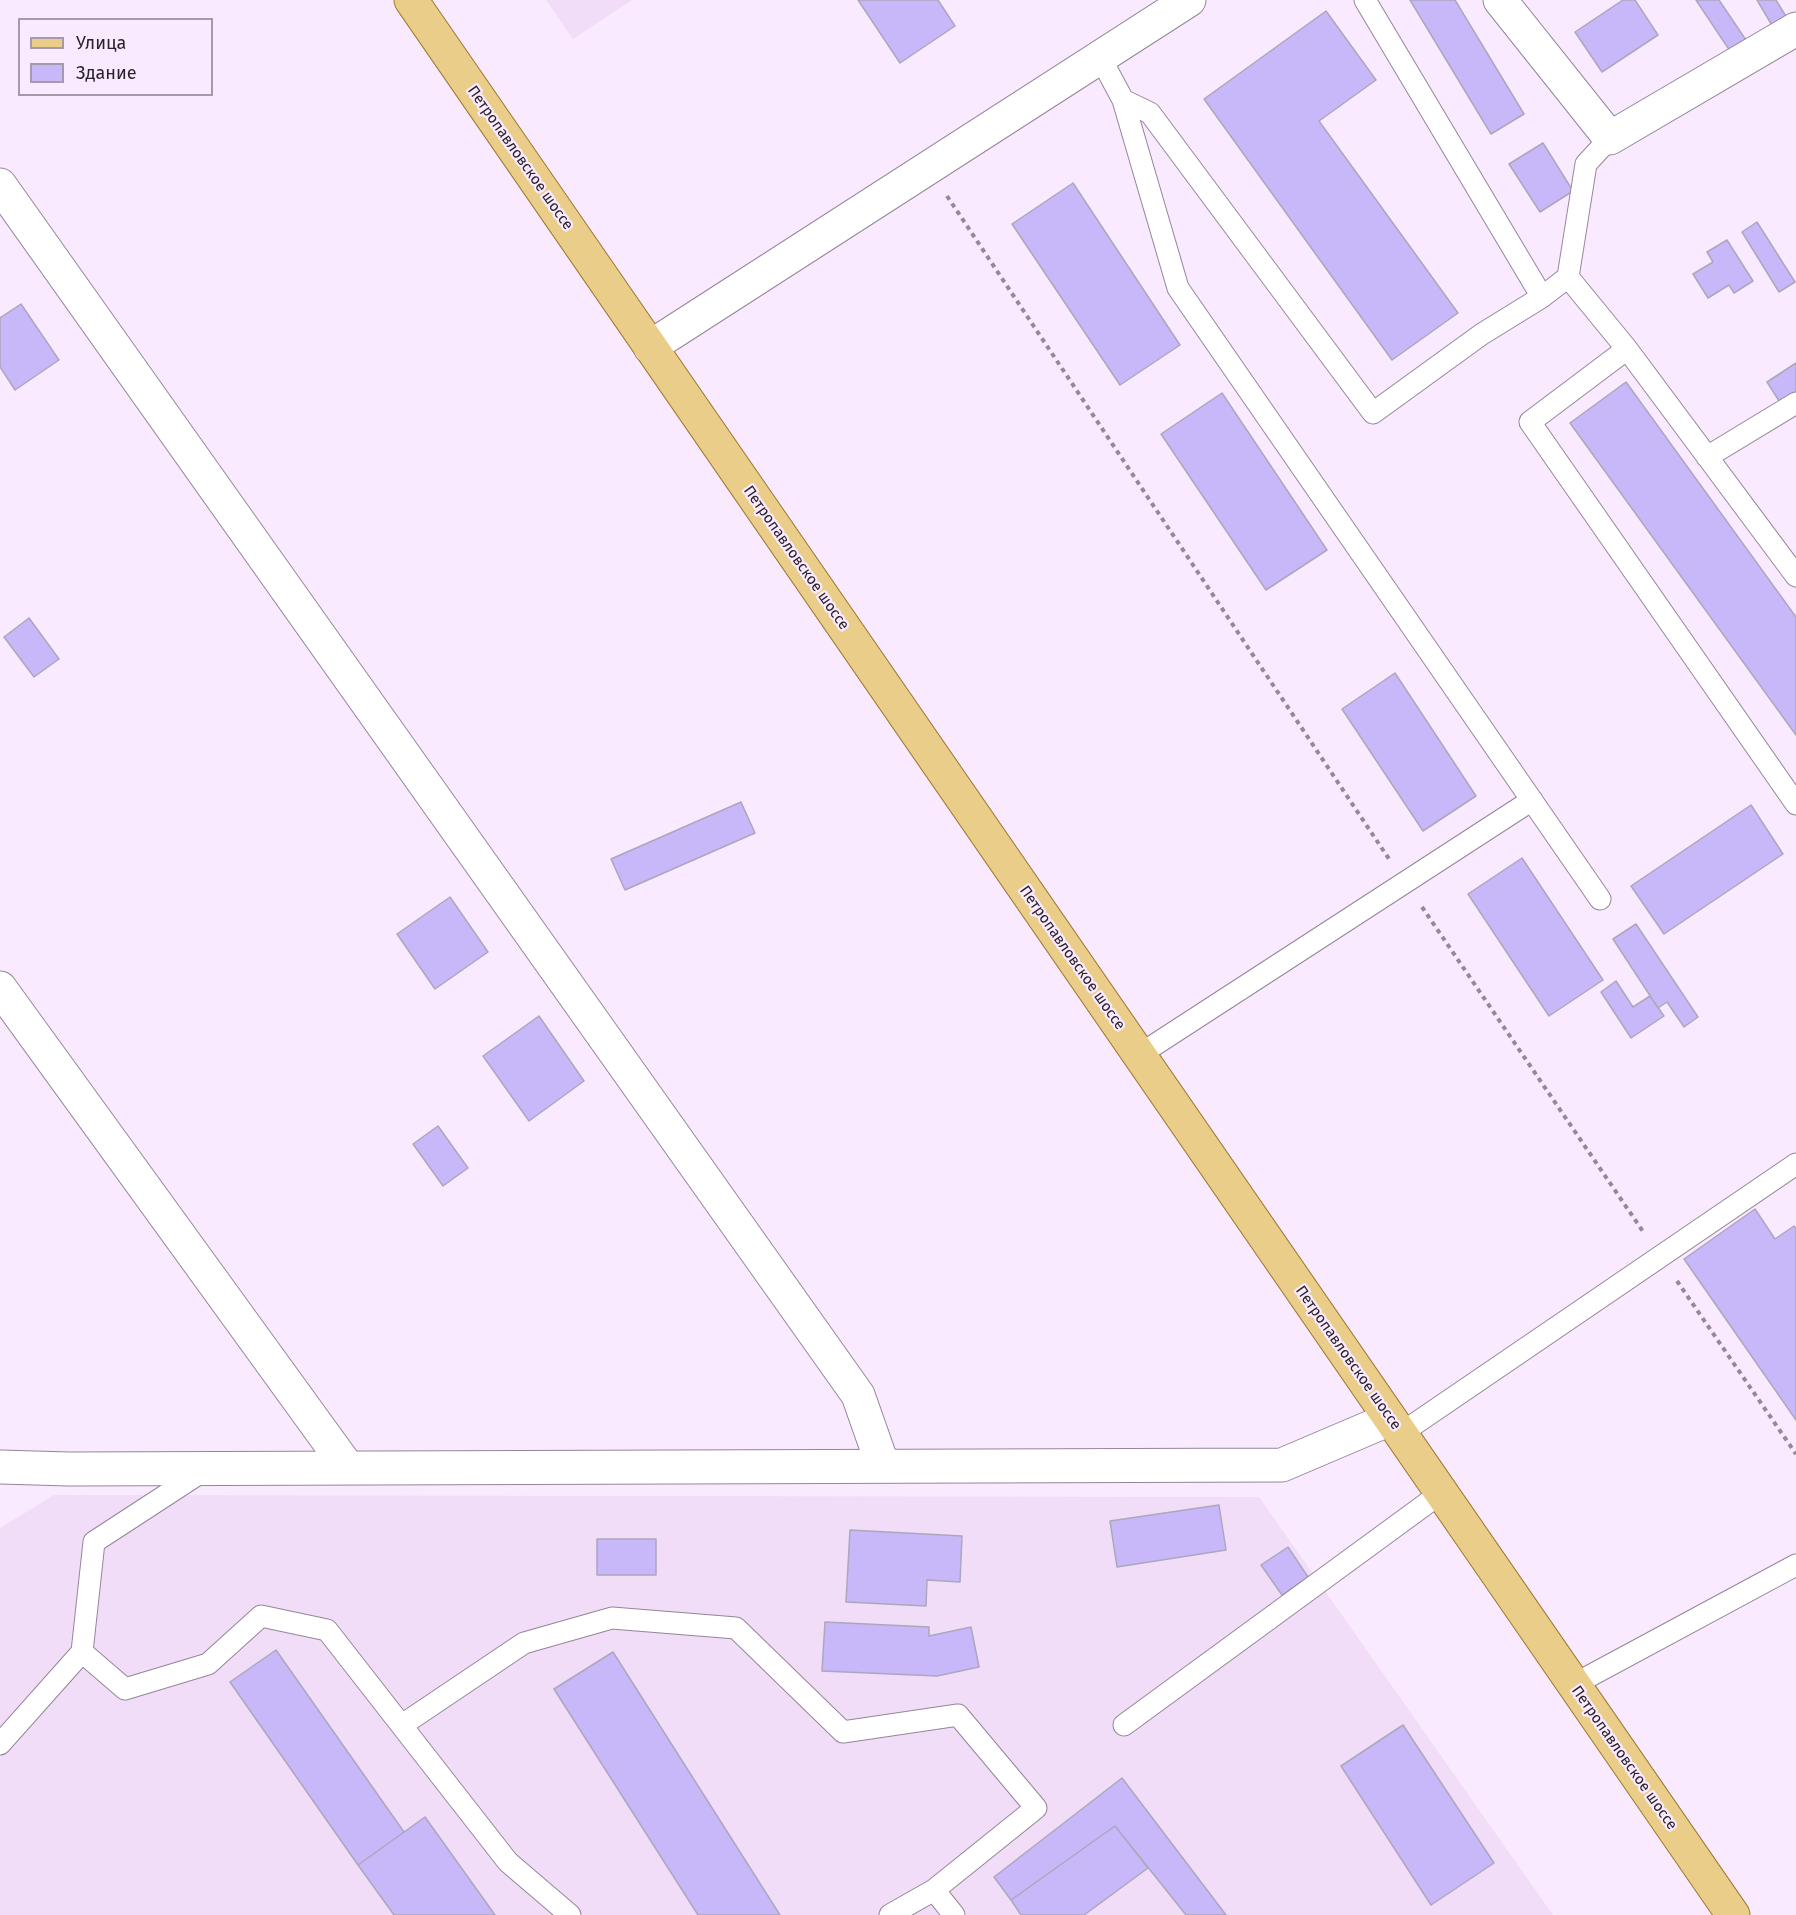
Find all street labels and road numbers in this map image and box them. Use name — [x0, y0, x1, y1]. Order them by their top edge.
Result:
street label: Петропавловское шоссе — [463, 82, 577, 234]
street label: Петропавловское шоссе — [739, 482, 853, 634]
street label: Петропавловское шоссе — [1015, 882, 1129, 1034]
street label: Петропавловское шоссе — [1291, 1282, 1405, 1434]
street label: Петропавловское шоссе — [1567, 1682, 1681, 1834]

